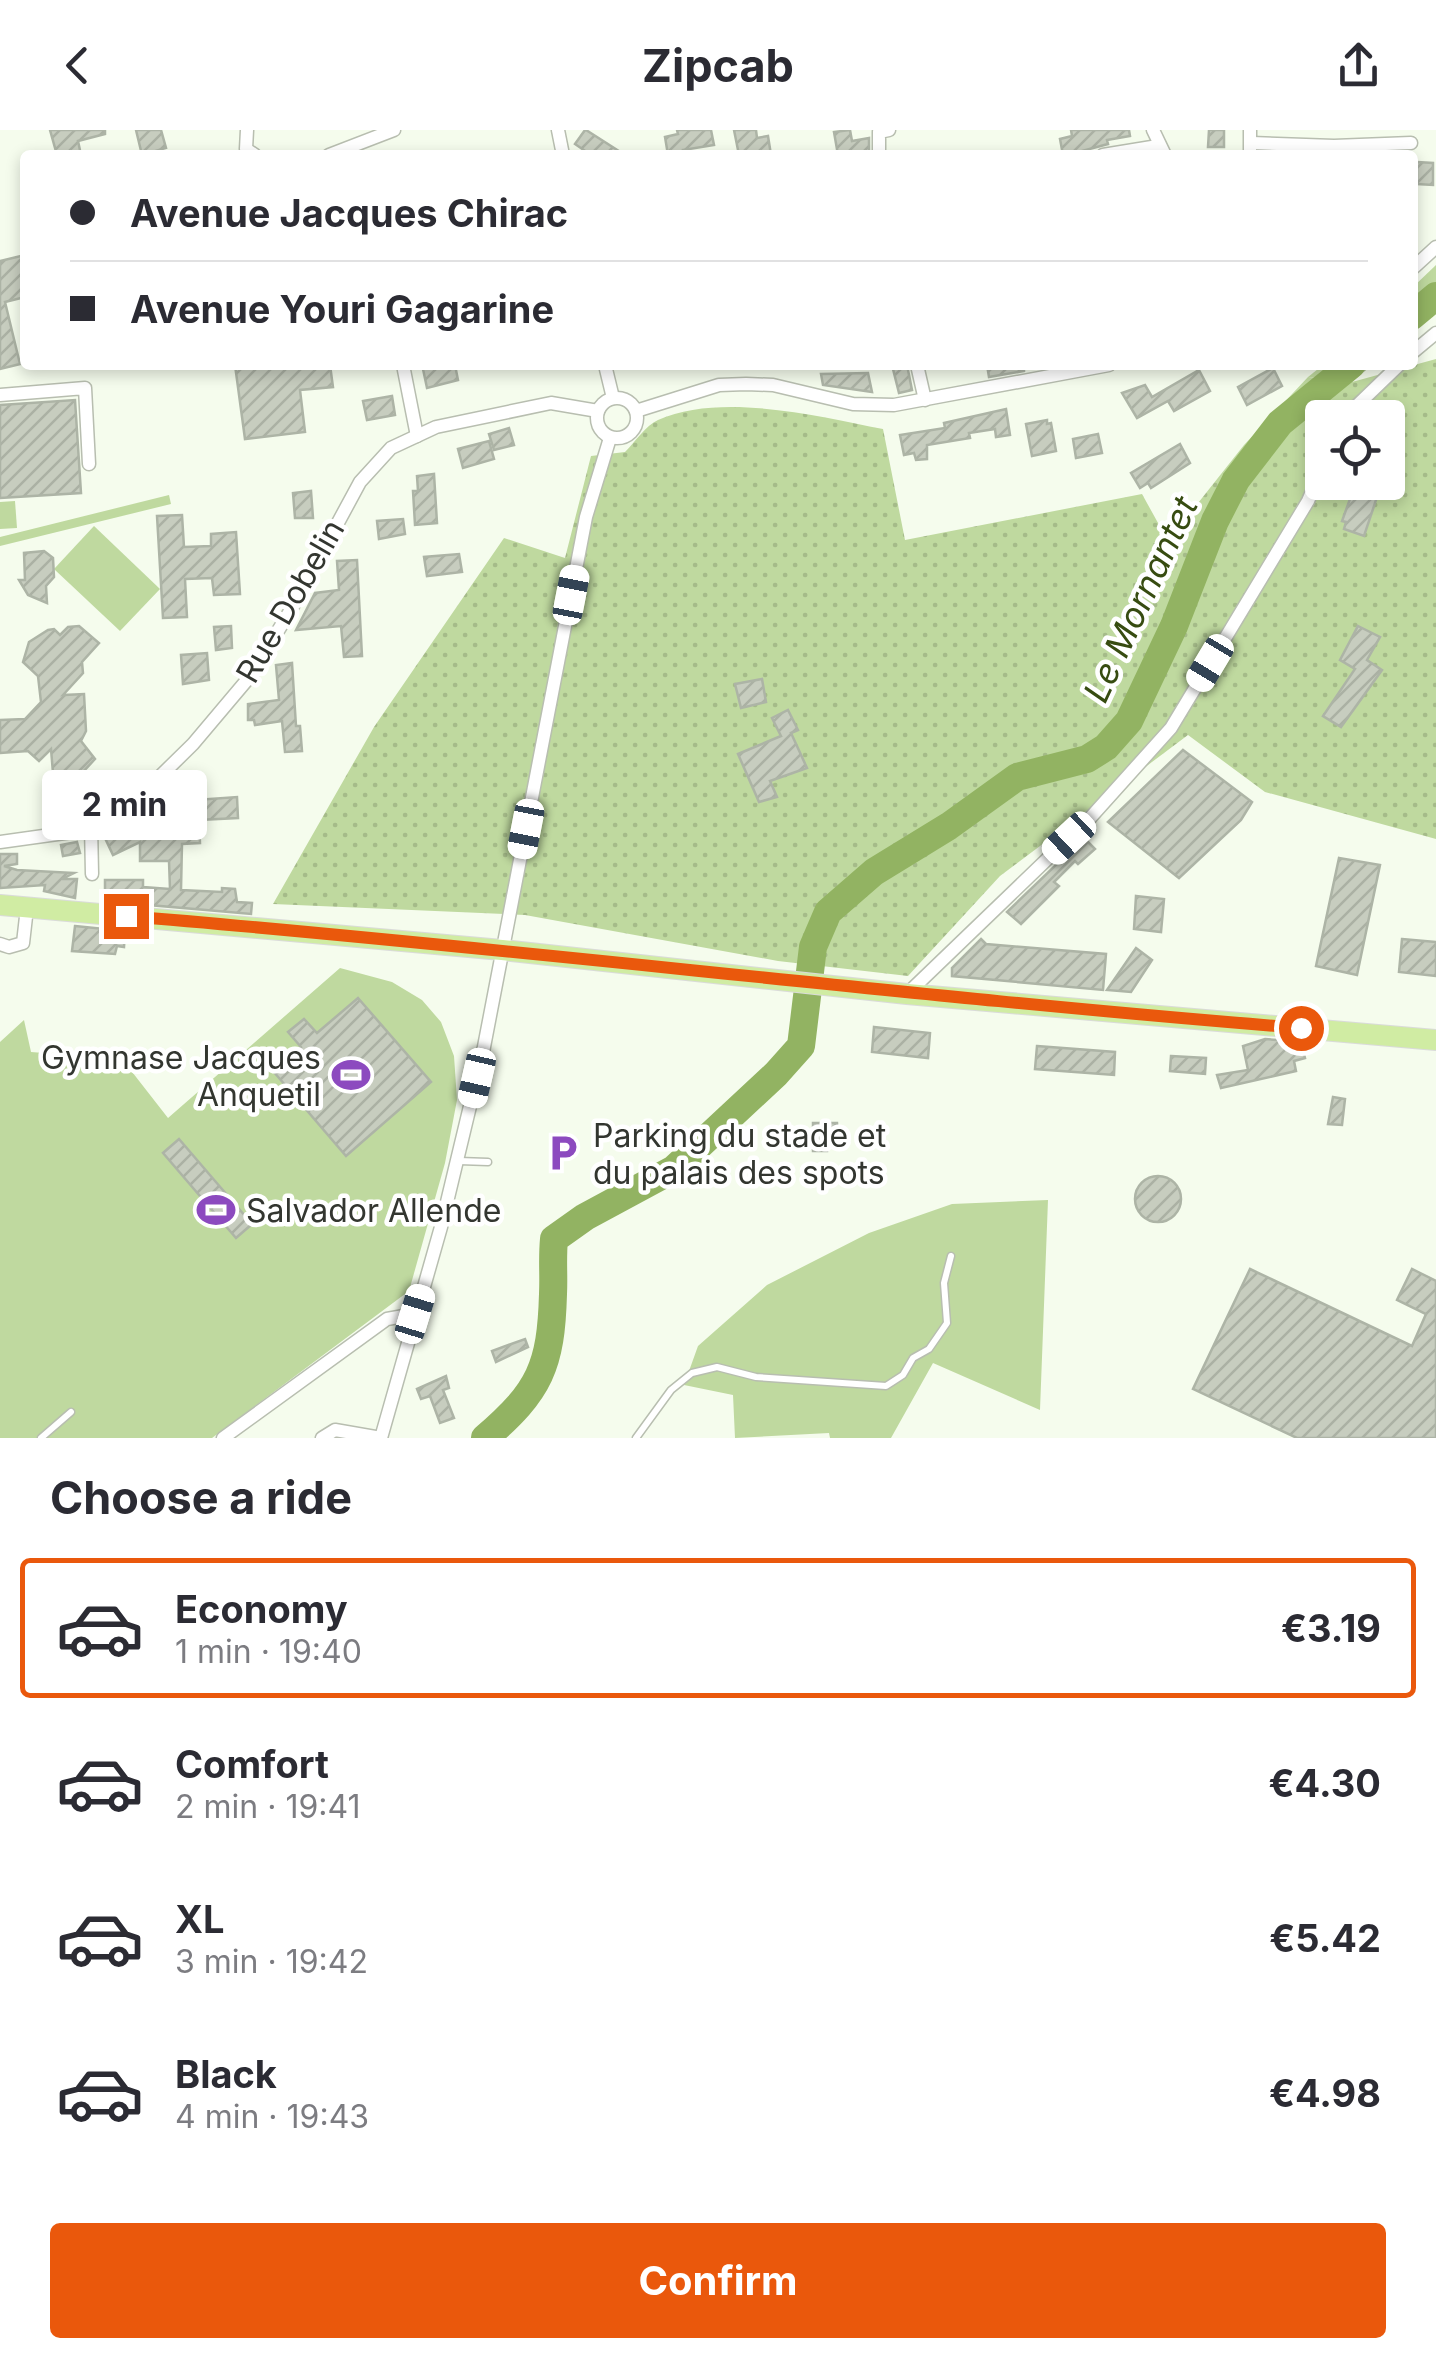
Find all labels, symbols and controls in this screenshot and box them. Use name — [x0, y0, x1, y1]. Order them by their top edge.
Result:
icon: back — [50, 38, 105, 93]
text: Zipcab — [642, 38, 794, 93]
icon: share — [1331, 38, 1386, 93]
text: Avenue Jacques Chirac — [130, 190, 568, 236]
text: Avenue Youri Gagarine — [130, 286, 554, 332]
map controls — [1305, 400, 1405, 500]
button: locate — [1305, 400, 1405, 500]
water label: Le Mornantet — [1074, 489, 1206, 708]
street label: Rue Dobelin — [228, 512, 352, 690]
car — [551, 563, 591, 627]
car — [1182, 630, 1238, 696]
callout: 2 min — [44, 771, 208, 841]
text: 2 min — [82, 785, 167, 824]
car — [506, 797, 546, 861]
car — [1037, 807, 1101, 869]
route end — [104, 894, 149, 939]
route start — [1279, 1006, 1324, 1051]
place label: Gymnase Jacques Anquetil — [41, 1038, 321, 1114]
car — [456, 1045, 498, 1111]
sports icon: Gymnase Jacques Anquetil — [330, 1054, 372, 1096]
place label: Parking du stade et du palais des spots — [593, 1116, 886, 1192]
parking icon: Parking du stade et du palais des spots — [542, 1132, 584, 1174]
sports icon: Salvador Allende — [195, 1189, 237, 1231]
place label: Salvador Allende — [246, 1191, 501, 1230]
car — [392, 1281, 438, 1347]
text: Choose a ride — [50, 1470, 352, 1525]
icon: car — [55, 1583, 145, 1673]
text: Economy — [175, 1586, 348, 1632]
text: €3.19 — [1281, 1605, 1381, 1651]
text: 1 min · 19:40 — [175, 1632, 362, 1671]
icon: car — [55, 1738, 145, 1828]
text: Comfort — [175, 1741, 329, 1787]
text: €4.30 — [1269, 1760, 1381, 1806]
text: 2 min · 19:41 — [175, 1787, 361, 1826]
icon: car — [55, 1893, 145, 1983]
text: XL — [175, 1896, 225, 1942]
text: €5.42 — [1269, 1915, 1381, 1961]
text: 3 min · 19:42 — [175, 1942, 368, 1981]
icon: car — [55, 2048, 145, 2138]
text: Black — [175, 2051, 277, 2097]
text: €4.98 — [1269, 2070, 1381, 2116]
text: 4 min · 19:43 — [175, 2097, 369, 2136]
button: Confirm — [50, 2223, 1386, 2338]

